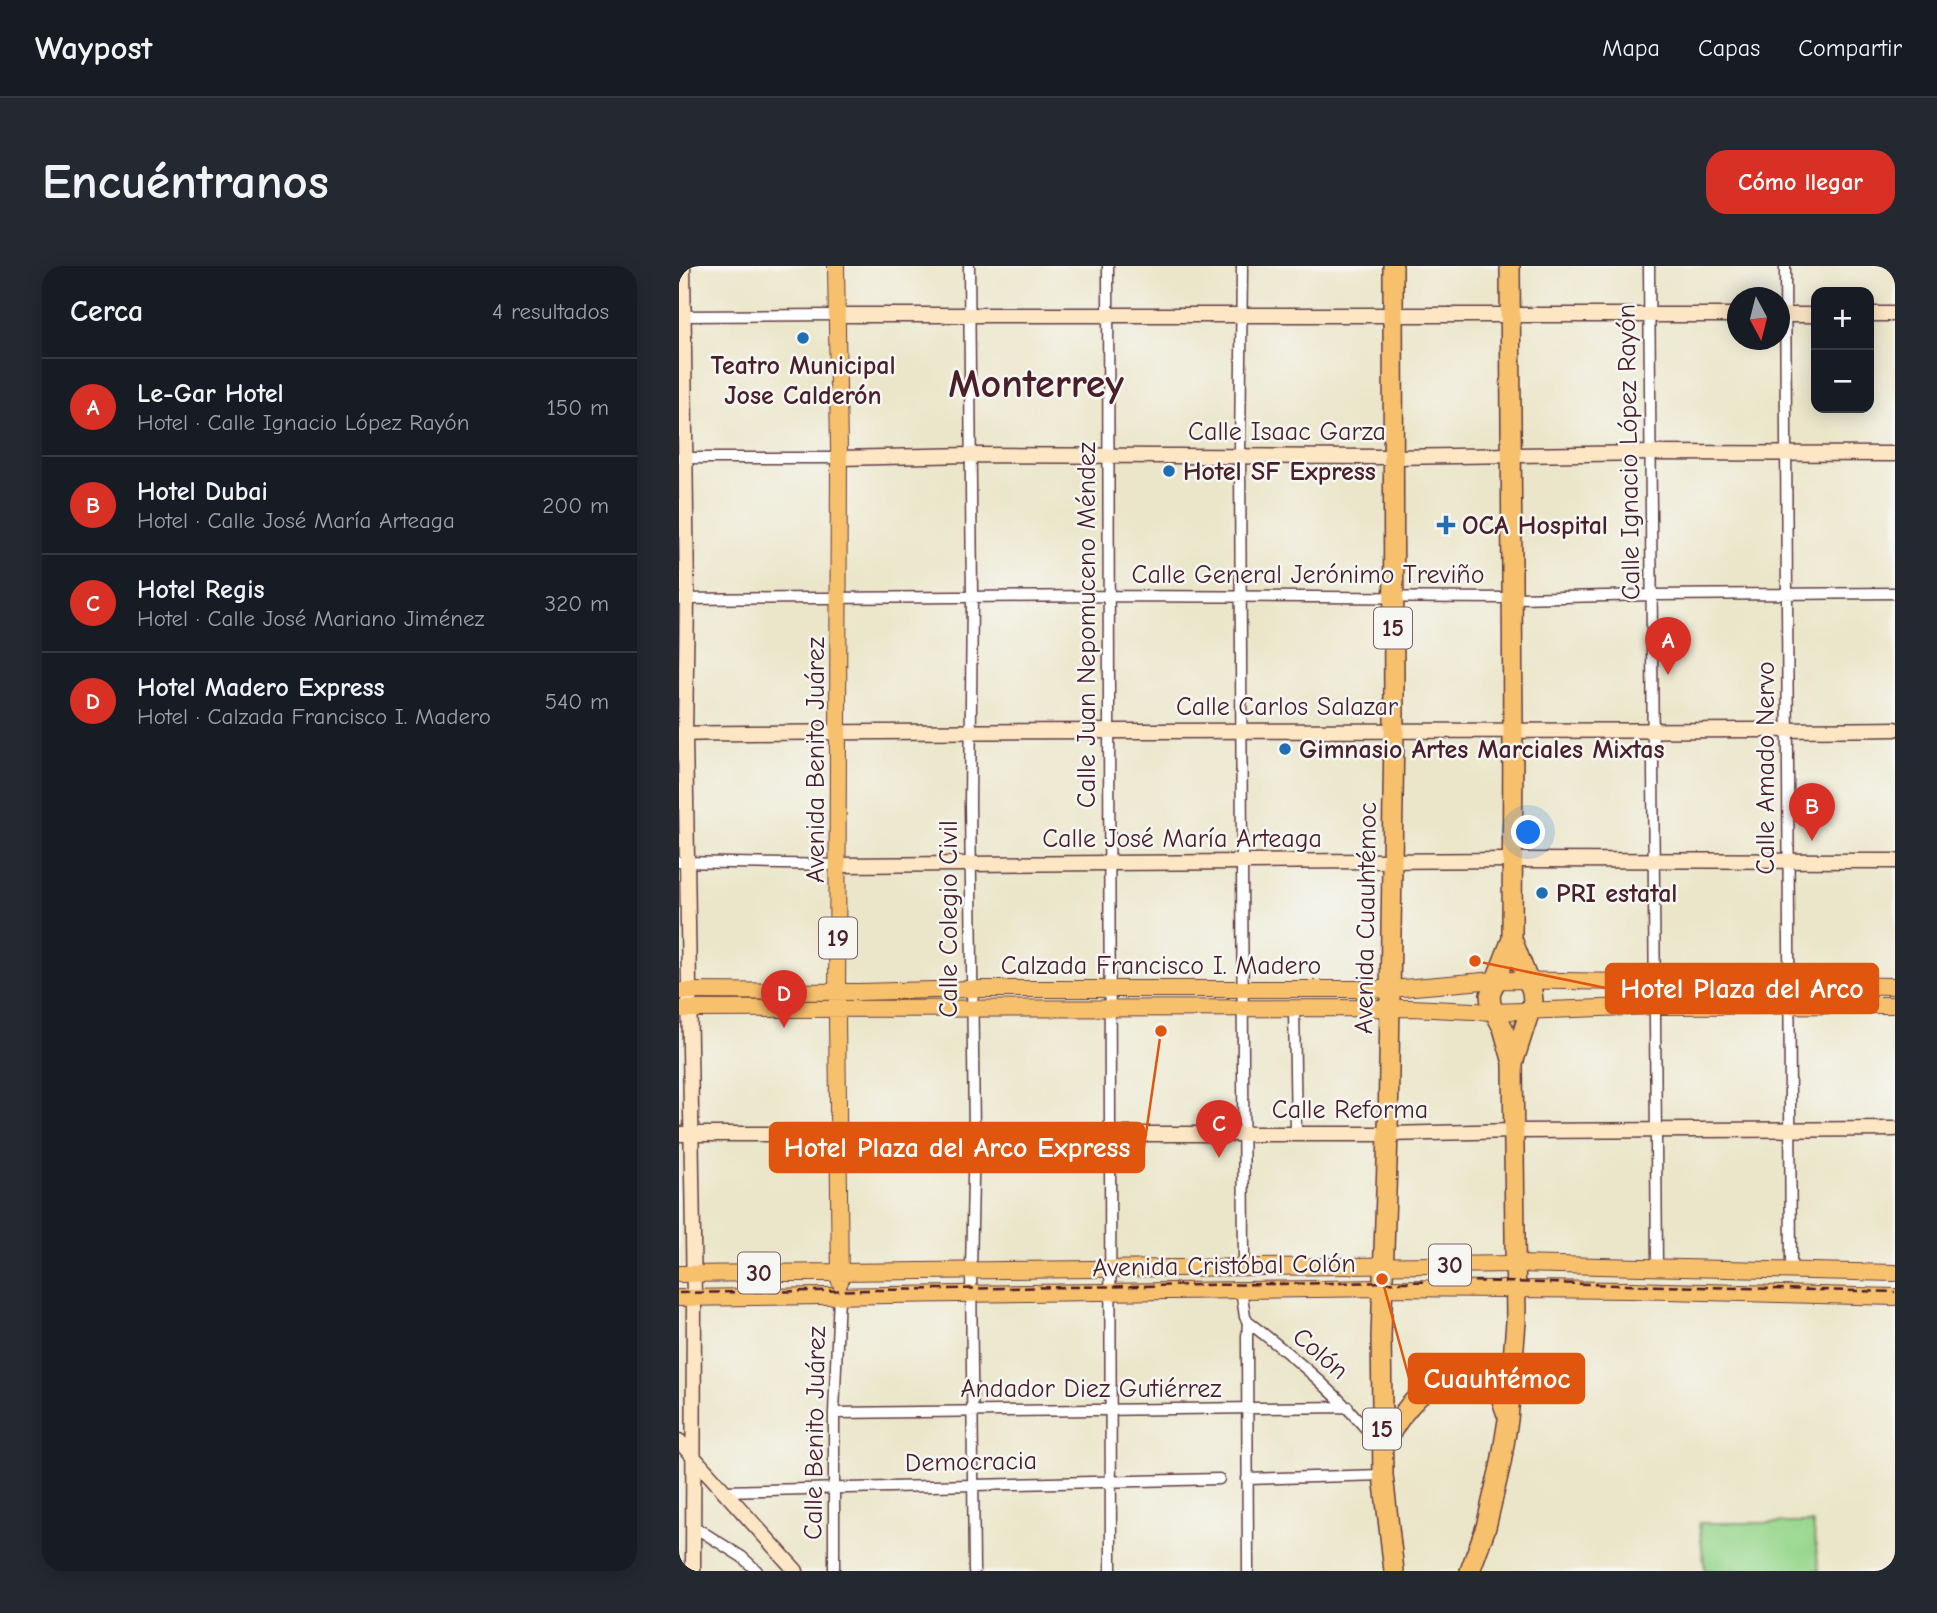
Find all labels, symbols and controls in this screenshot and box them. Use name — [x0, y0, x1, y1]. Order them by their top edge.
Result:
text: Waypost — [35, 29, 152, 67]
text: Mapa — [1602, 34, 1660, 62]
text: Capas — [1698, 34, 1760, 62]
text: Compartir — [1798, 34, 1902, 62]
button: Cómo llegar — [1706, 150, 1895, 214]
text: Encuéntranos — [42, 154, 329, 210]
north arrow — [1727, 287, 1790, 350]
map controls — [1811, 287, 1874, 413]
button: + — [1811, 287, 1874, 350]
text: Cerca — [70, 294, 143, 329]
text: 4 resultados — [492, 298, 609, 325]
street label: Calle Ignacio López Rayón — [1611, 304, 1647, 600]
marker: Teatro Municipal Jose Calderón — [795, 330, 811, 346]
button: − — [1811, 350, 1874, 413]
place label: Teatro Municipal Jose Calderón — [710, 351, 896, 411]
district label: Monterrey — [948, 361, 1124, 407]
text: Le-Gar Hotel — [137, 379, 284, 409]
text: A — [87, 394, 99, 421]
text: 150 m — [547, 394, 609, 421]
text: Hotel · Calle Ignacio López Rayón — [137, 409, 470, 436]
street label: Calle Isaac Garza — [1188, 417, 1386, 447]
street label: Calle Juan Nepomuceno Méndez — [1072, 442, 1102, 808]
place label: Hotel SF Express — [1183, 457, 1376, 487]
marker: Hotel SF Express — [1161, 463, 1177, 479]
text: Hotel Dubai — [137, 477, 268, 507]
text: B — [86, 492, 100, 519]
text: 200 m — [542, 492, 609, 519]
text: Hotel · Calle José María Arteaga — [137, 507, 455, 534]
place label: OCA Hospital — [1462, 511, 1608, 541]
marker: OCA Hospital — [1436, 515, 1456, 535]
street label: Calle General Jerónimo Treviño — [1132, 560, 1484, 590]
text: Hotel Regis — [137, 575, 265, 605]
text: C — [86, 590, 100, 617]
text: 320 m — [545, 590, 609, 617]
text: Hotel · Calle José Mariano Jiménez — [137, 605, 484, 632]
road number: 15 — [1374, 608, 1412, 648]
pin: A — [1645, 617, 1691, 675]
street label: Avenida Benito Juárez — [801, 637, 831, 883]
street label: Calle Amado Nervo — [1751, 661, 1781, 875]
text: Hotel Madero Express — [137, 673, 385, 703]
text: D — [86, 688, 100, 715]
text: 540 m — [545, 688, 609, 715]
street label: Calle Carlos Salazar — [1176, 692, 1399, 722]
text: Hotel · Calzada Francisco I. Madero — [137, 703, 491, 730]
place label: Gimnasio Artes Marciales Mixtas — [1299, 735, 1665, 765]
marker: Gimnasio Artes Marciales Mixtas — [1277, 741, 1293, 757]
pin: B — [1789, 783, 1835, 841]
street label: Avenida Cuauhtémoc — [1349, 802, 1383, 1034]
your location — [1511, 815, 1545, 849]
street label: Calle Colegio Civil — [934, 820, 964, 1018]
street label: Calle José María Arteaga — [1042, 824, 1322, 854]
place label: PRI estatal — [1556, 879, 1678, 909]
marker: PRI estatal — [1534, 885, 1550, 901]
road number: 19 — [819, 918, 857, 958]
street label: Calzada Francisco I. Madero — [1001, 951, 1321, 981]
callout: Hotel Plaza del Arco — [1606, 964, 1878, 1013]
pin: D — [761, 970, 807, 1028]
text: Hotel Plaza del Arco — [1620, 973, 1864, 1005]
street label: Calle Reforma — [1272, 1095, 1428, 1125]
pin: C — [1196, 1100, 1242, 1158]
callout: Hotel Plaza del Arco Express — [770, 1123, 1144, 1172]
text: Hotel Plaza del Arco Express — [784, 1132, 1130, 1164]
road number: 30 — [1429, 1245, 1471, 1286]
street label: Avenida Cristóbal Colón — [1092, 1249, 1356, 1283]
road number: 30 — [738, 1253, 780, 1294]
street label: Colón — [1287, 1322, 1354, 1386]
street label: Calle Benito Juárez — [798, 1326, 832, 1540]
callout: Cuauhtémoc — [1409, 1354, 1584, 1403]
text: Cuauhtémoc — [1423, 1363, 1571, 1395]
street label: Andador Diez Gutiérrez — [960, 1374, 1222, 1404]
road number: 15 — [1363, 1408, 1401, 1450]
street label: Democracia — [905, 1446, 1037, 1478]

